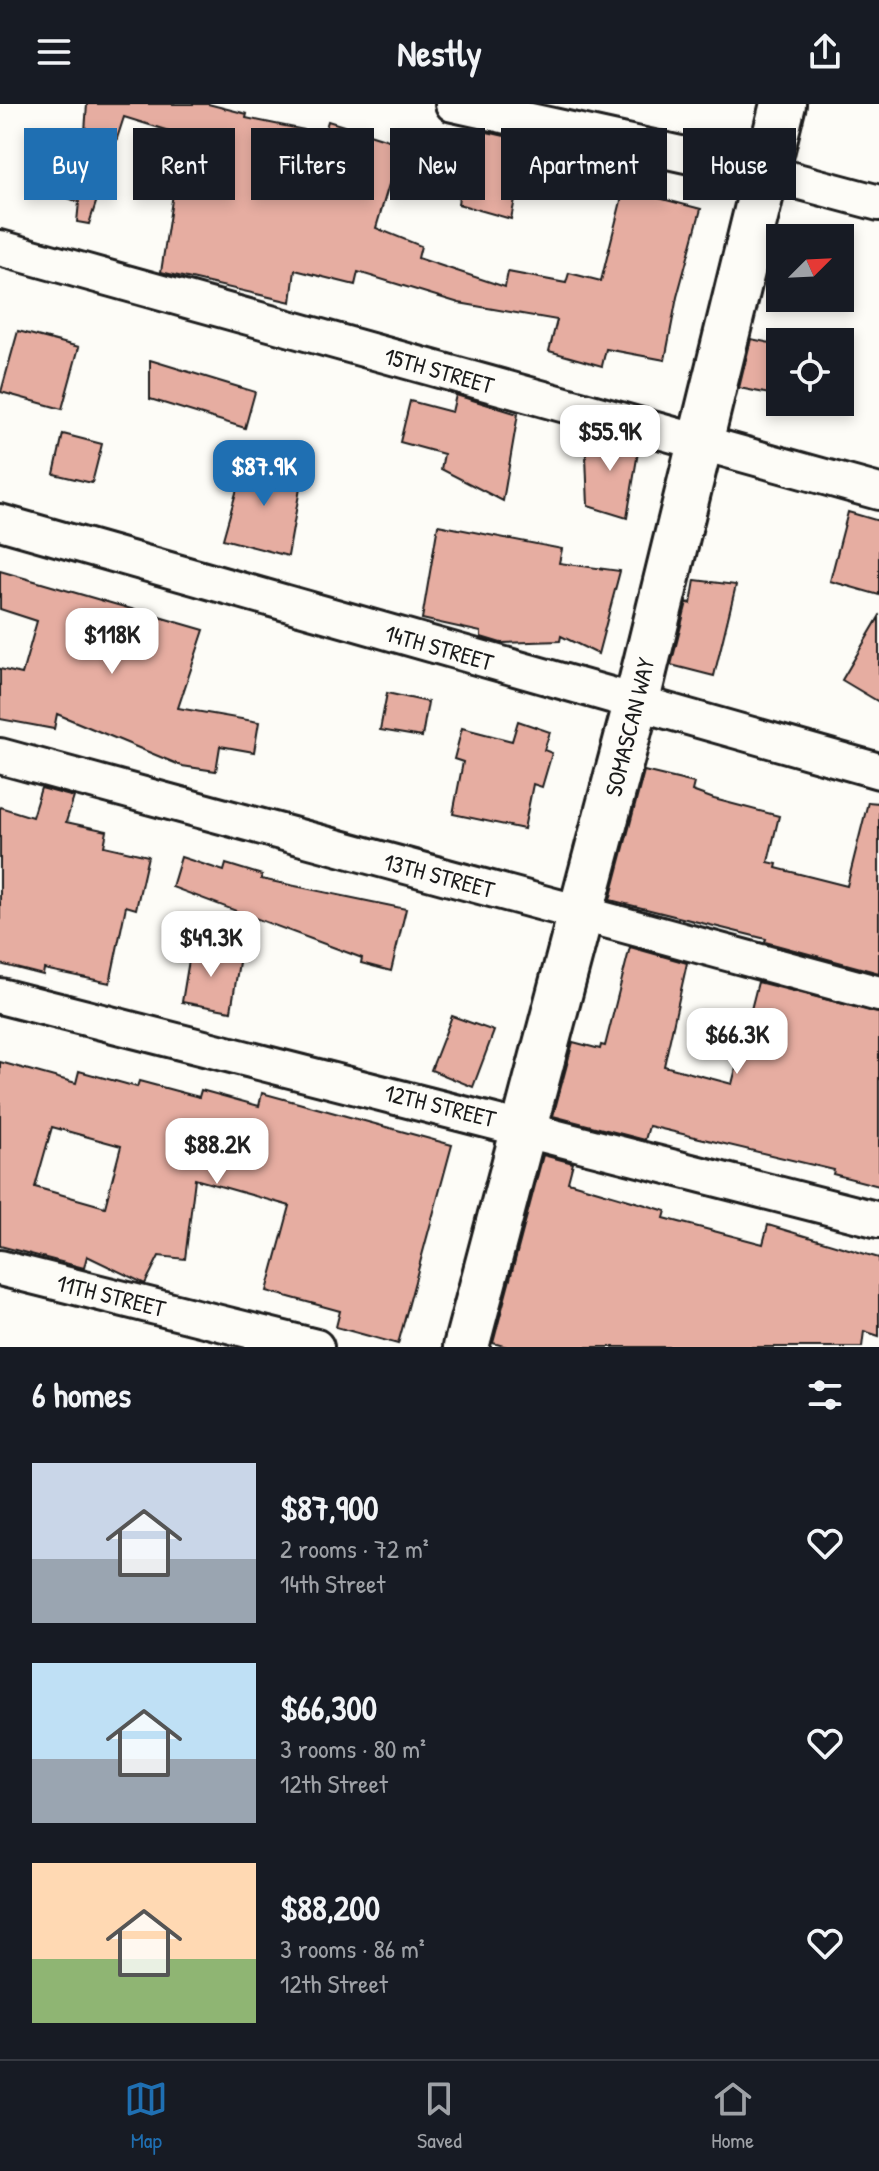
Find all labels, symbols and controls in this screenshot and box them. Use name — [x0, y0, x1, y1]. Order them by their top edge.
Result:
text: Nestly — [397, 28, 482, 77]
icon: menu — [32, 30, 76, 74]
icon: share — [803, 30, 847, 74]
chip: Buy — [24, 128, 117, 200]
chip: Rent — [133, 128, 235, 200]
chip: Filters — [251, 128, 374, 200]
chip: New — [390, 128, 485, 200]
chip: Apartment — [501, 128, 667, 200]
chip: House — [683, 128, 796, 200]
north arrow — [766, 224, 854, 312]
map controls — [766, 224, 854, 416]
button: locate — [766, 328, 854, 416]
street label: 15TH STREET — [381, 339, 498, 401]
pin: $55.9K — [545, 405, 675, 473]
text: $55.9K — [578, 413, 642, 448]
pin: $87.9K — [199, 440, 329, 508]
text: $87.9K — [231, 448, 297, 483]
pin: $118K — [56, 608, 168, 676]
text: $118K — [84, 616, 140, 651]
street label: 14TH STREET — [381, 616, 498, 678]
street label: SOMASCAN WAY — [596, 654, 662, 799]
street label: 13TH STREET — [381, 845, 499, 905]
pin: $49.3K — [146, 911, 276, 979]
text: $49.3K — [179, 919, 243, 954]
pin: $66.3K — [672, 1008, 802, 1076]
text: $66.3K — [705, 1016, 769, 1051]
street label: 12TH STREET — [381, 1076, 500, 1134]
pin: $88.2K — [152, 1118, 282, 1186]
text: $88.2K — [183, 1126, 251, 1161]
street label: 11TH STREET — [54, 1266, 170, 1324]
text: 6 homes — [32, 1372, 131, 1418]
icon: filters — [803, 1373, 847, 1417]
text: $87,900 — [280, 1485, 379, 1531]
icon: home — [96, 1495, 192, 1591]
icon: heart — [803, 1521, 847, 1565]
text: 2 rooms · 72 m² — [280, 1531, 429, 1566]
text: 14th Street — [280, 1566, 386, 1601]
text: $66,300 — [280, 1685, 377, 1731]
icon: home — [96, 1695, 192, 1791]
icon: heart — [803, 1721, 847, 1765]
text: 3 rooms · 80 m² — [280, 1731, 426, 1766]
text: 12th Street — [280, 1766, 388, 1801]
text: $88,200 — [280, 1885, 380, 1931]
icon: home — [96, 1895, 192, 1991]
icon: heart — [803, 1921, 847, 1965]
text: 3 rooms · 86 m² — [280, 1931, 425, 1966]
text: 12th Street — [280, 1966, 388, 2001]
tab: Map — [124, 2077, 168, 2155]
tab: Saved — [417, 2077, 462, 2155]
tab: Home — [711, 2077, 755, 2155]

